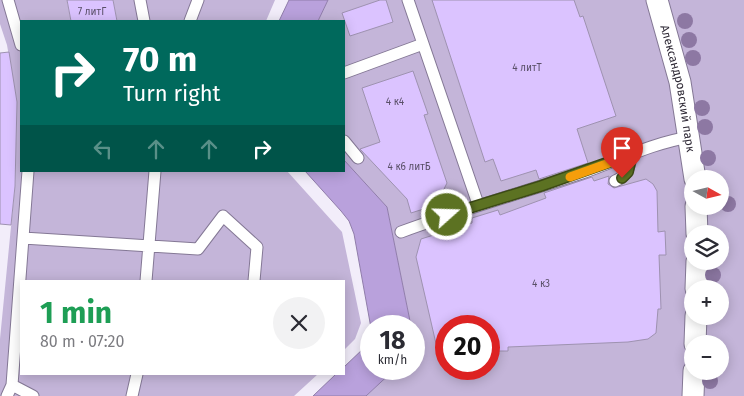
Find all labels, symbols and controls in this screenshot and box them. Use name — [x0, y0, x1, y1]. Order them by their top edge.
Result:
house number: 7 литГ — [78, 6, 106, 18]
street label: Александровский парк — [657, 23, 698, 154]
text: 70 m — [123, 38, 197, 80]
icon: right — [40, 40, 105, 105]
house number: 4 литТ — [512, 62, 543, 74]
text: Turn right — [123, 80, 220, 107]
house number: 4 к4 — [386, 96, 405, 108]
pin — [601, 127, 643, 178]
icon: arrive — [608, 134, 636, 162]
icon: left — [89, 135, 117, 163]
icon: ahead — [142, 135, 170, 163]
icon: ahead — [195, 135, 223, 163]
icon: right — [248, 135, 276, 163]
house number: 4 к6 литБ — [387, 161, 431, 173]
north arrow — [684, 170, 729, 215]
map controls — [684, 170, 729, 380]
position arrow — [420, 188, 472, 240]
button: layers — [684, 225, 729, 270]
house number: 4 к3 — [532, 278, 550, 290]
button: + — [684, 280, 729, 325]
text: 1 min — [40, 295, 112, 331]
button: close — [273, 297, 325, 349]
speed limit sign: 20 — [435, 315, 500, 380]
text: 18 — [379, 326, 406, 356]
text: 80 m · 07:20 — [40, 332, 124, 351]
button: − — [684, 335, 729, 380]
text: km/h — [378, 353, 407, 367]

